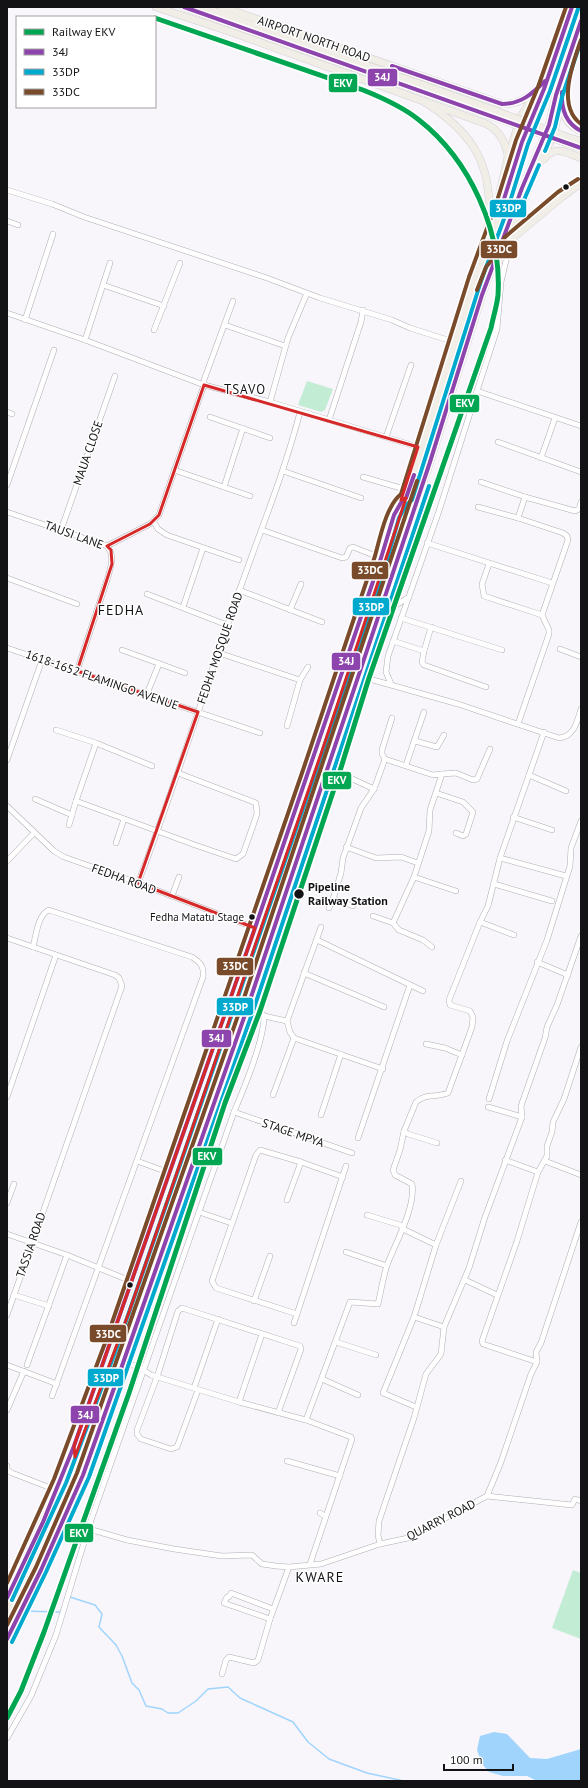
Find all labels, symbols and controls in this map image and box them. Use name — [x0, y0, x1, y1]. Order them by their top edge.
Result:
street label: AIRPORT NORTH ROAD — [256, 12, 373, 65]
legend — [16, 16, 156, 108]
text: Railway EKV — [52, 24, 116, 39]
text: 34J — [52, 44, 69, 59]
text: 33DP — [52, 64, 80, 79]
line badge: 34J — [367, 68, 398, 87]
text: 34J — [374, 70, 390, 84]
line badge: EKV — [328, 73, 358, 93]
text: EKV — [334, 76, 353, 90]
text: 33DC — [52, 84, 80, 99]
unlabelled marker — [561, 182, 571, 192]
line badge: 33DP — [489, 199, 527, 218]
text: 33DP — [495, 201, 522, 215]
line badge: 33DC — [480, 240, 518, 259]
text: 33DC — [486, 242, 512, 256]
district label: TSAVO — [224, 381, 266, 398]
line badge: EKV — [449, 394, 480, 413]
text: EKV — [456, 396, 475, 410]
street label: MAUA CLOSE — [69, 419, 106, 487]
street label: TAUSI LANE — [43, 517, 106, 552]
line badge: 33DC — [351, 561, 389, 580]
text: 33DC — [357, 563, 383, 577]
street label: FEDHA MOSQUE ROAD — [193, 590, 246, 706]
line badge: 33DP — [352, 597, 390, 616]
text: 33DP — [358, 600, 385, 614]
district label: FEDHA — [98, 601, 144, 619]
street label: 1618-1652 FLAMINGO AVENUE — [24, 646, 181, 713]
line badge: 34J — [331, 652, 361, 671]
text: 34J — [338, 654, 354, 668]
line badge: EKV — [322, 771, 352, 790]
text: EKV — [328, 773, 347, 787]
street label: FEDHA ROAD — [90, 860, 159, 897]
place label: Pipeline Railway Station — [308, 879, 388, 908]
marker: Pipeline Railway Station — [292, 887, 306, 901]
place label: Fedha Matatu Stage — [150, 910, 244, 924]
marker: Fedha Matatu Stage — [247, 912, 257, 922]
line badge: 33DC — [216, 957, 254, 976]
text: 33DC — [222, 959, 248, 973]
line badge: 33DP — [216, 997, 254, 1016]
text: 33DP — [222, 1000, 249, 1014]
line badge: 34J — [201, 1029, 232, 1048]
text: 34J — [208, 1031, 224, 1045]
street label: STAGE MPYA — [260, 1115, 326, 1150]
line badge: EKV — [192, 1147, 223, 1166]
text: EKV — [198, 1149, 217, 1163]
street label: TASSIA ROAD — [12, 1210, 49, 1280]
unlabelled marker — [125, 1280, 135, 1290]
line badge: 33DC — [89, 1324, 127, 1343]
text: 33DC — [95, 1327, 121, 1341]
line badge: 33DP — [87, 1368, 124, 1387]
text: 33DP — [93, 1371, 120, 1385]
line badge: 34J — [70, 1405, 100, 1424]
text: 34J — [77, 1408, 93, 1422]
street label: QUARRY ROAD — [404, 1496, 478, 1543]
line badge: EKV — [64, 1523, 94, 1543]
text: EKV — [70, 1526, 89, 1540]
district label: KWARE — [296, 1568, 344, 1586]
scale bar — [444, 1746, 513, 1772]
text: 100 m — [450, 1752, 483, 1767]

